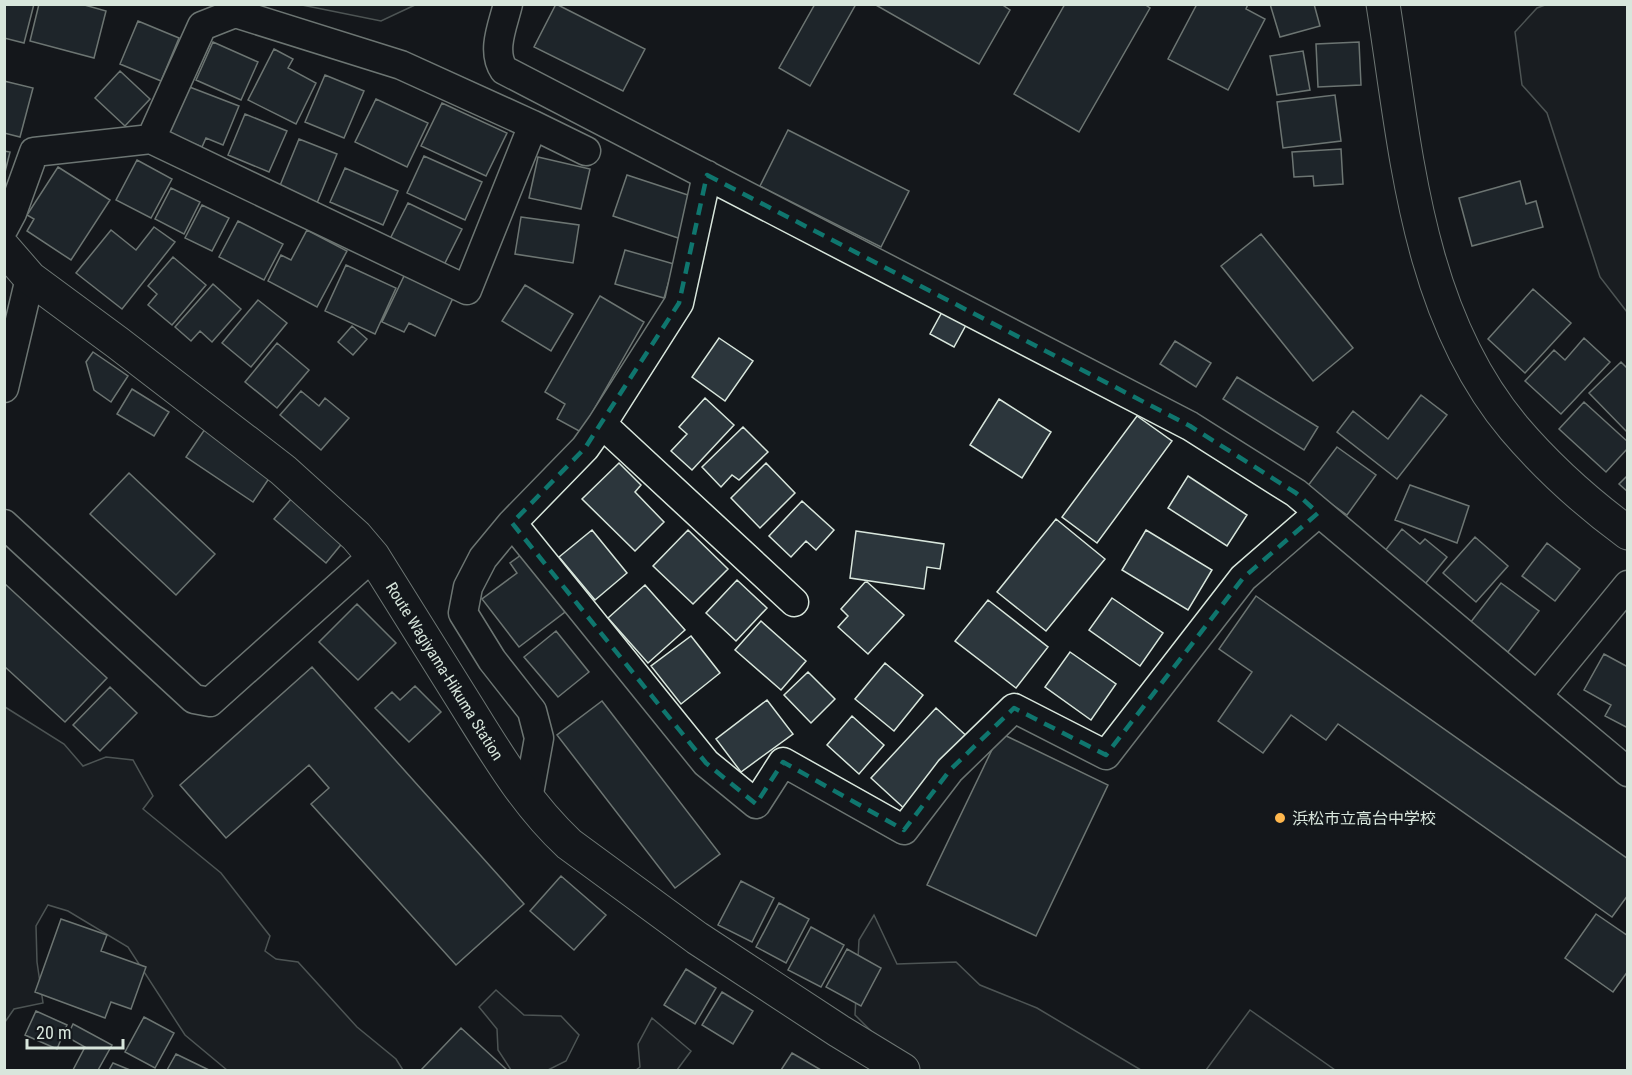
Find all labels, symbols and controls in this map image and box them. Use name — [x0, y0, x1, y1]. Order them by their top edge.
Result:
street label: Route Wagiyama-Hikuma Station — [382, 579, 507, 764]
place label: 浜松市立高台中学校 — [1292, 809, 1436, 828]
marker: 浜松市立高台中学校 — [1273, 811, 1287, 825]
scale bar — [27, 1012, 123, 1050]
text: 20 m — [36, 1022, 71, 1043]

